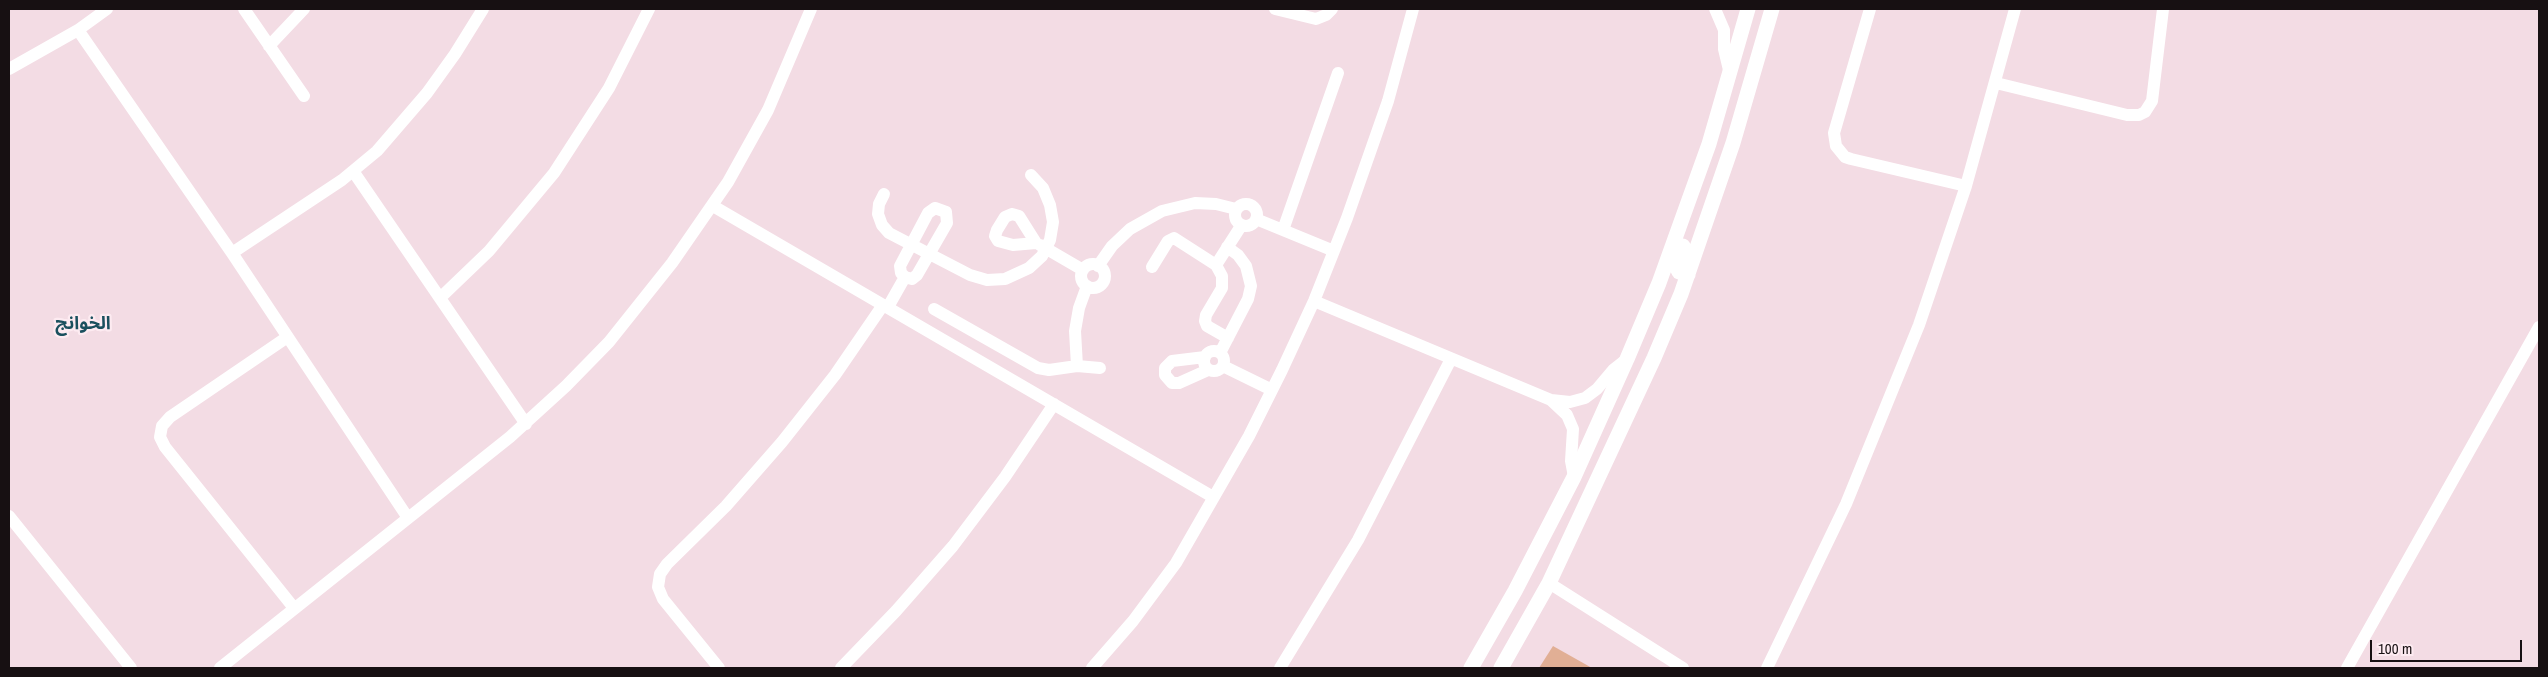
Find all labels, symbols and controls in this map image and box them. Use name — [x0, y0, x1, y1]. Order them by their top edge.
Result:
district label: الخوانج — [55, 313, 111, 335]
scale bar — [2373, 630, 2526, 662]
text: 100 m — [2378, 638, 2412, 659]

